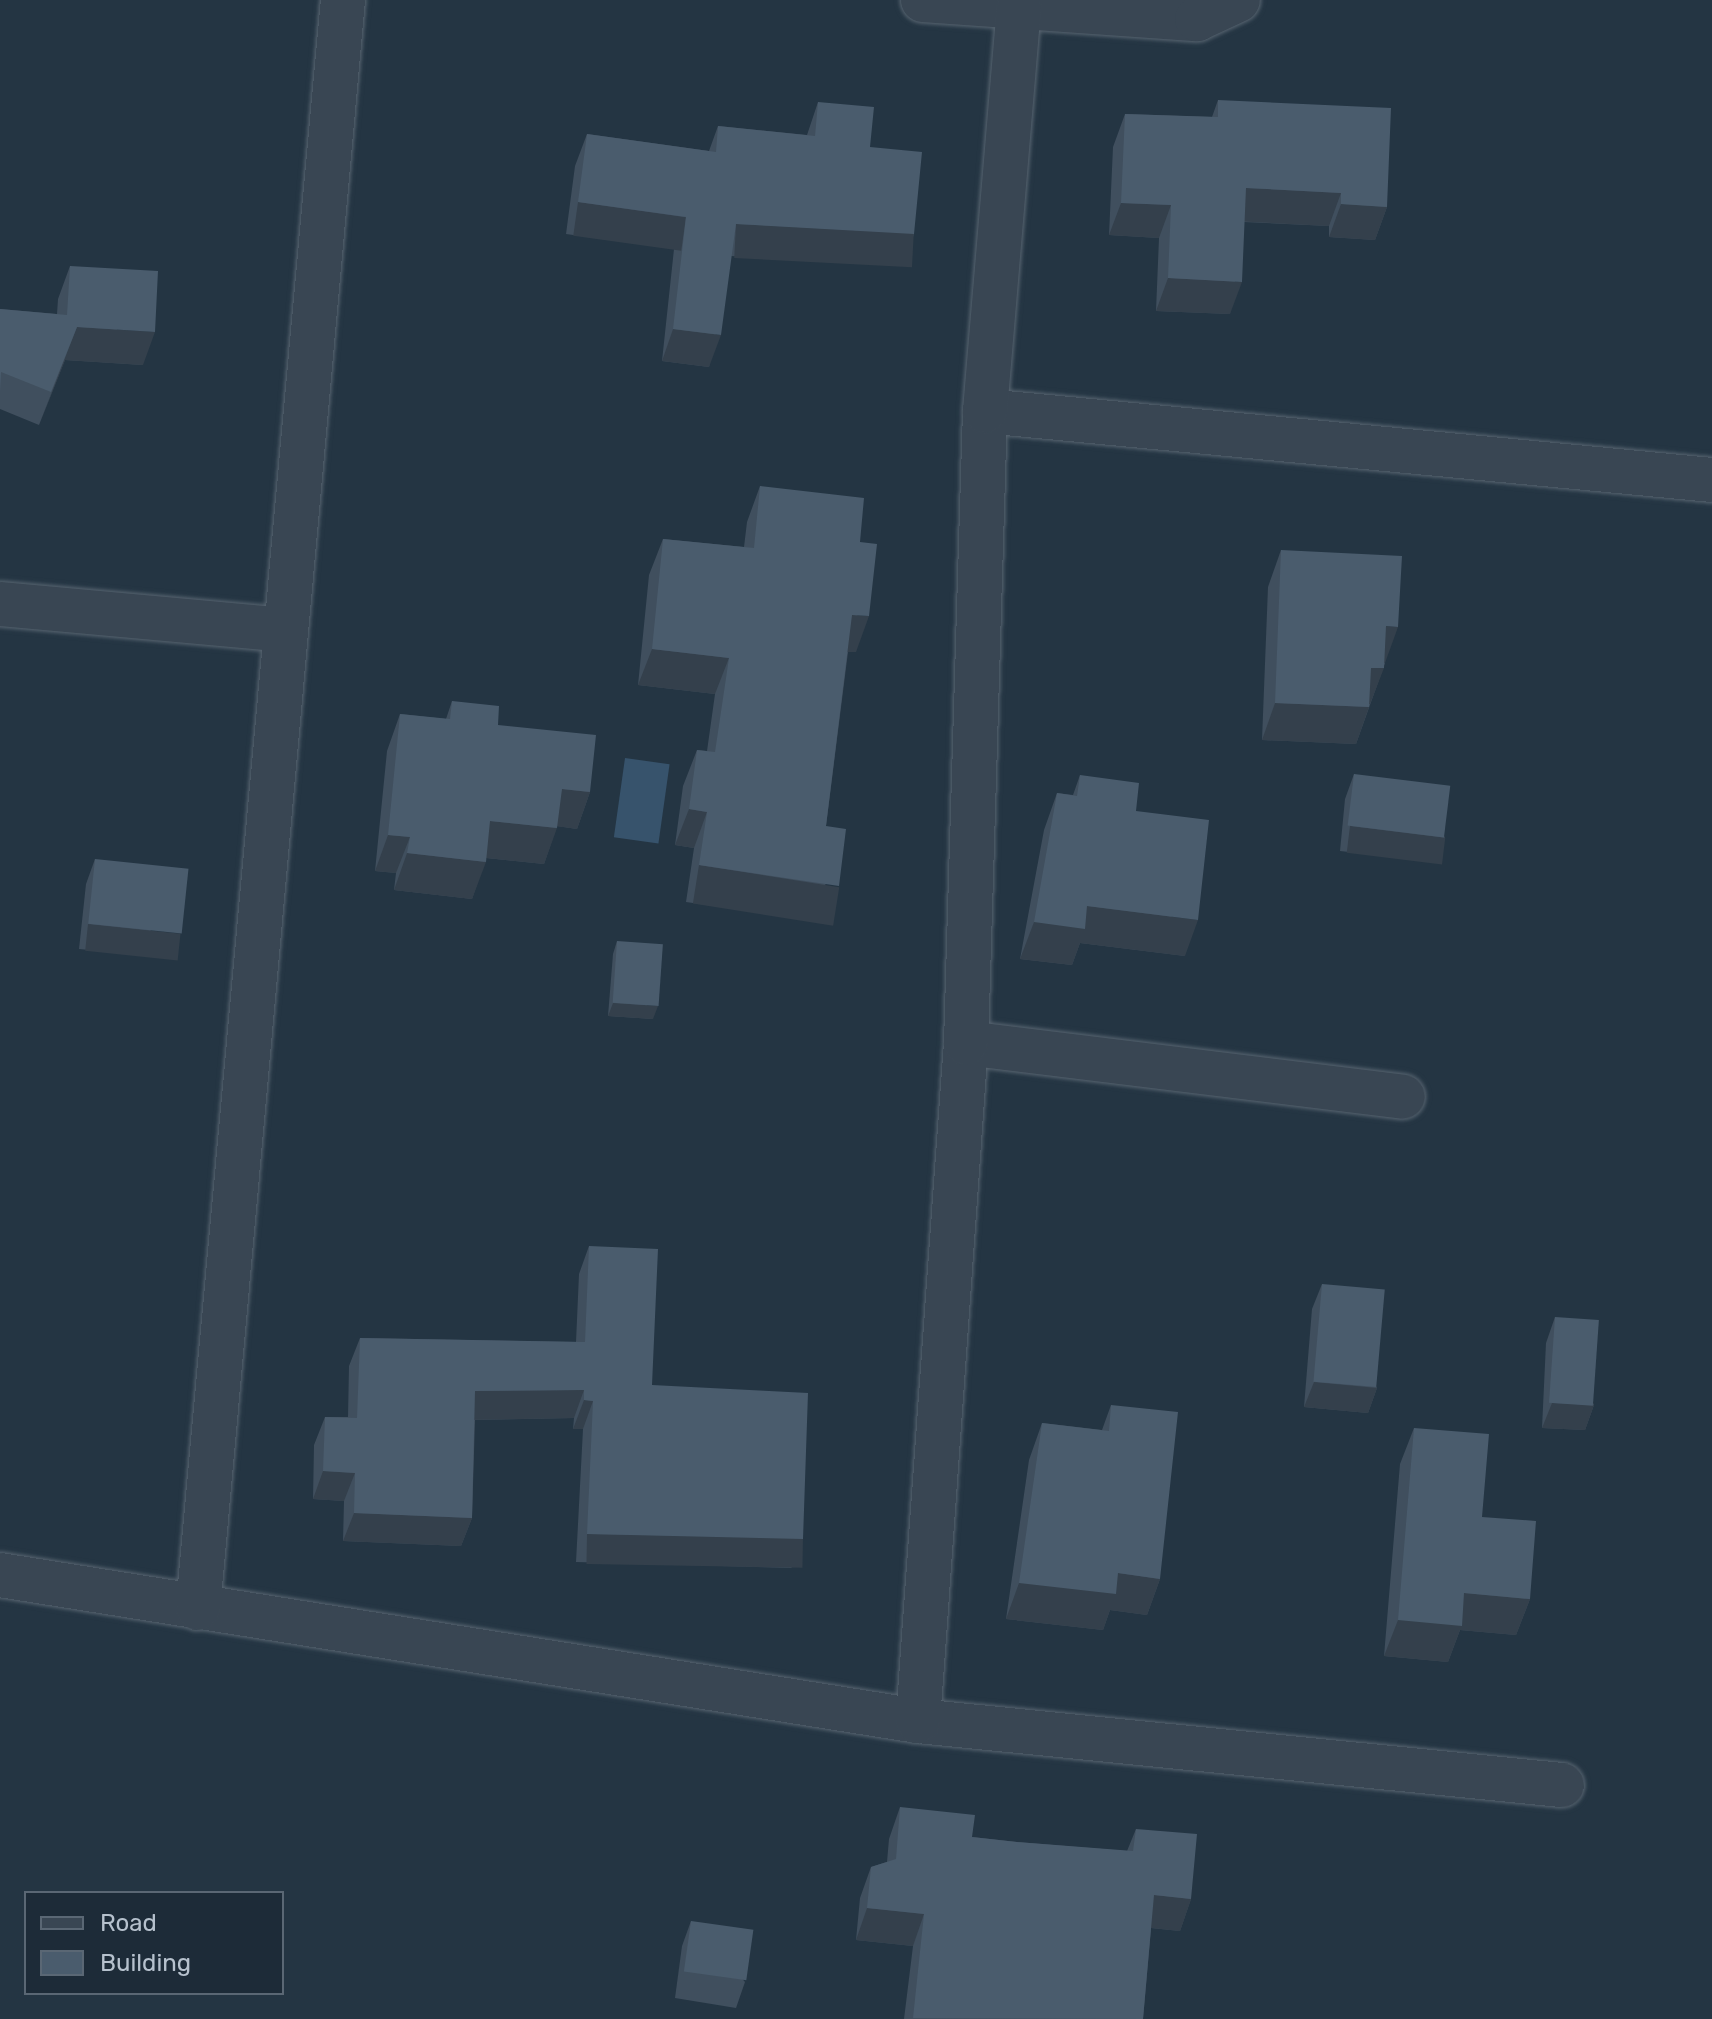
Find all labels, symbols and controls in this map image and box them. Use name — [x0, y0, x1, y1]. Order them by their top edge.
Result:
legend — [24, 1891, 284, 1995]
text: Road — [100, 1909, 157, 1937]
text: Building — [100, 1949, 191, 1977]

